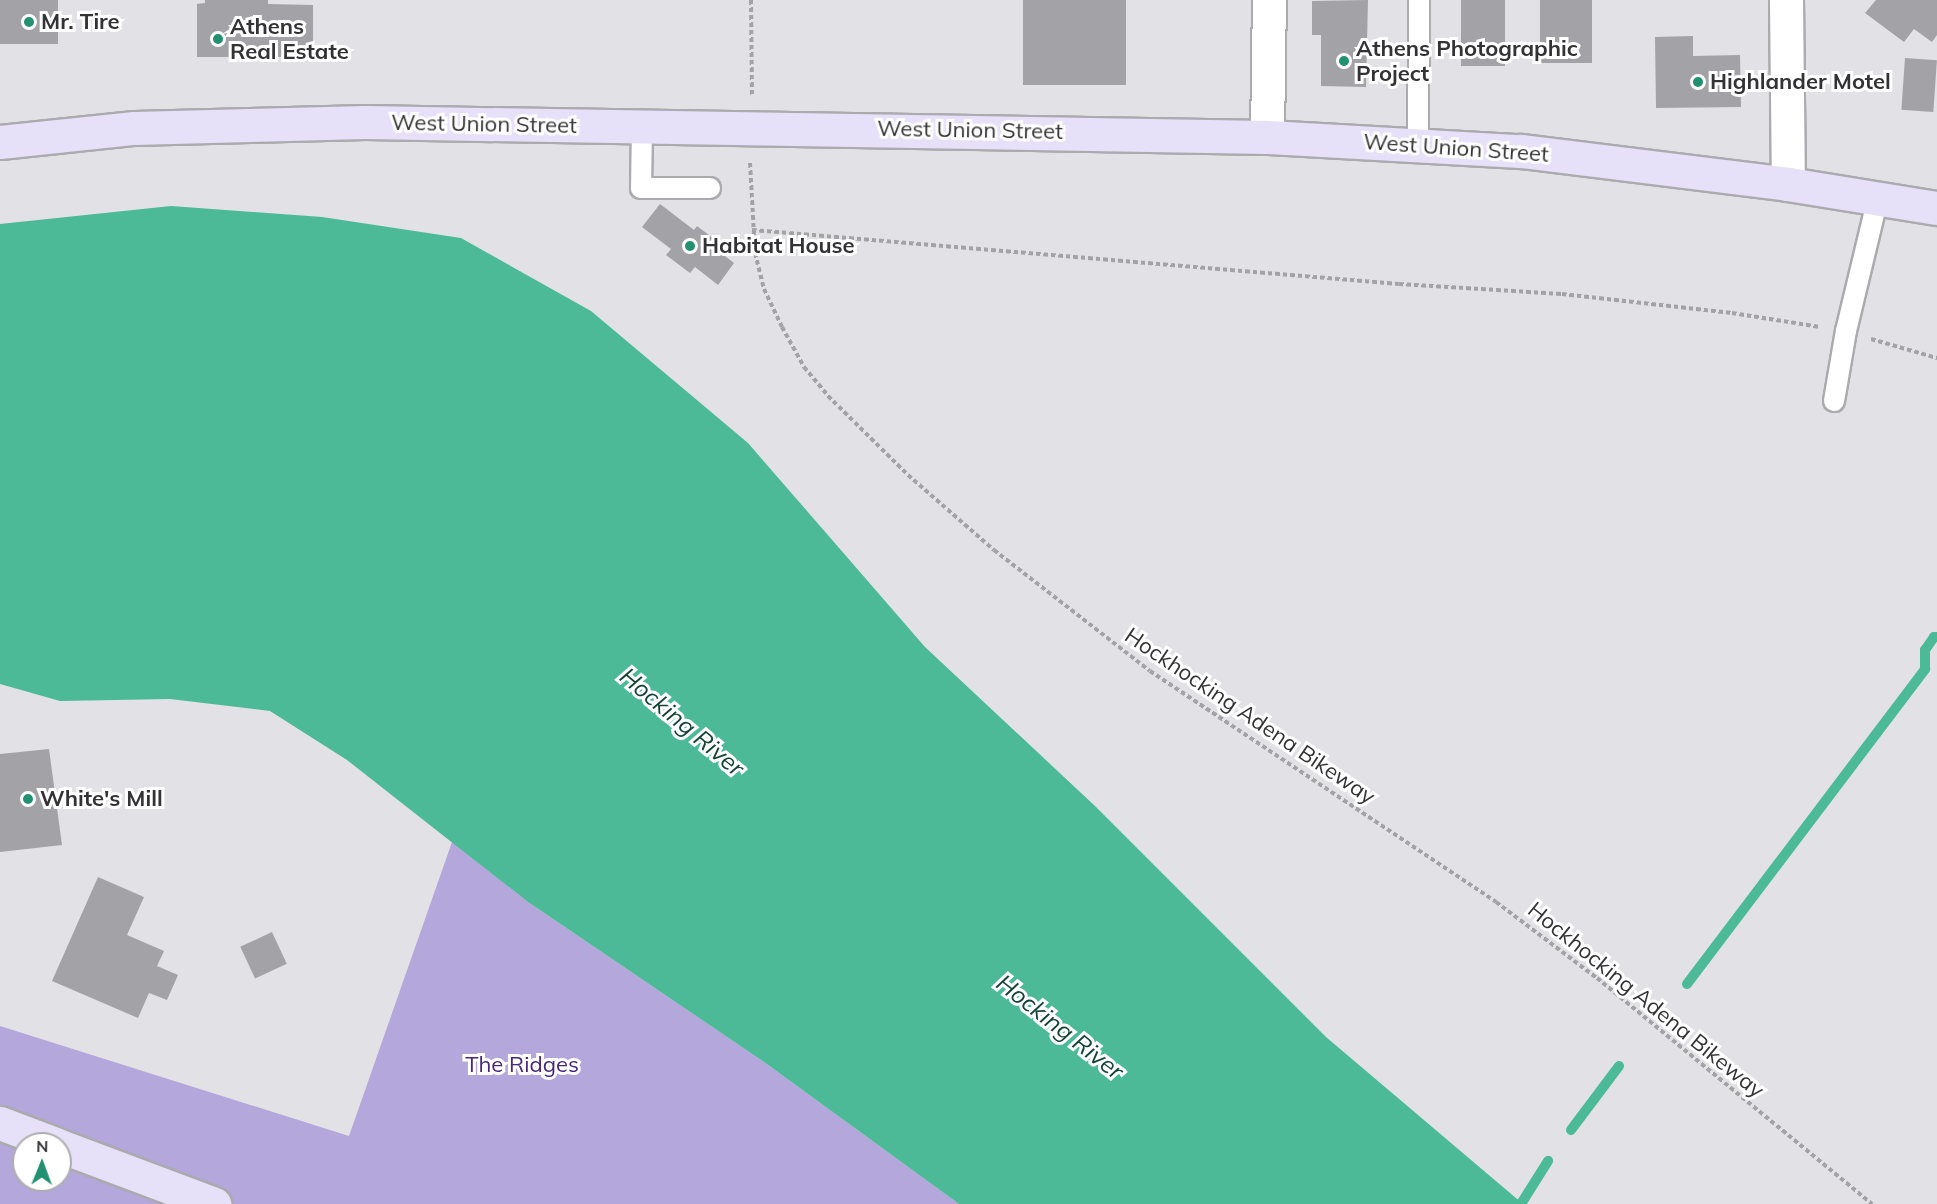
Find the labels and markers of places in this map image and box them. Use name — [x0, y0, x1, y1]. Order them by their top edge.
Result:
place label: Mr. Tire — [41, 9, 120, 35]
place label: Athens Real Estate — [230, 13, 349, 64]
marker: Mr. Tire — [22, 15, 36, 29]
marker: Athens Real Estate — [211, 32, 225, 46]
place label: Athens Photographic Project — [1356, 35, 1578, 86]
marker: Athens Photographic Project — [1337, 54, 1351, 68]
place label: Highlander Motel — [1710, 69, 1891, 95]
marker: Highlander Motel — [1691, 75, 1705, 89]
place label: Habitat House — [702, 233, 855, 259]
marker: Habitat House — [683, 239, 697, 253]
place label: White's Mill — [40, 786, 163, 812]
marker: White's Mill — [21, 792, 35, 806]

